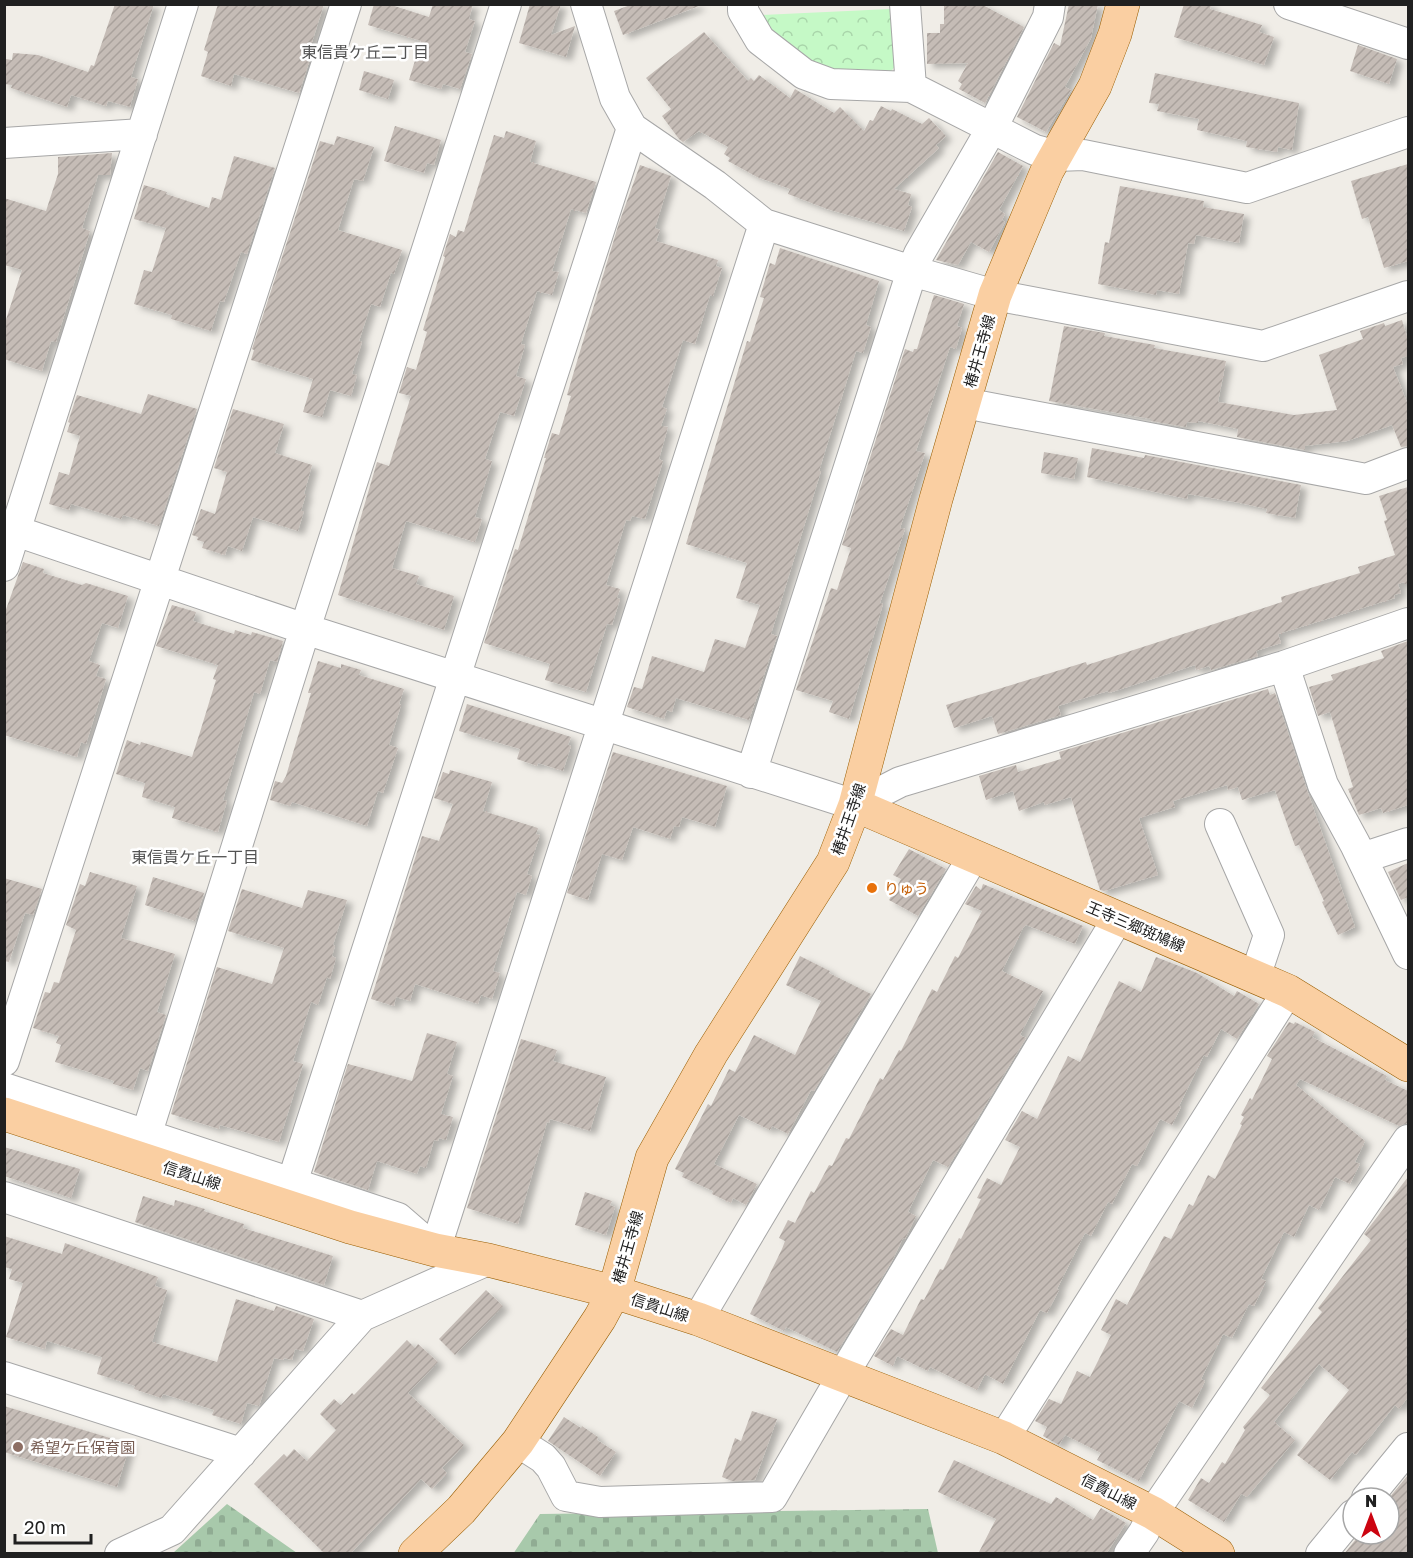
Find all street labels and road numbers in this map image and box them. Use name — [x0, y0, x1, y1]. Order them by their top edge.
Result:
street label: 椿井王寺線 — [960, 312, 998, 390]
street label: 椿井王寺線 — [827, 781, 869, 857]
street label: 王寺三郷斑鳩線 — [1084, 897, 1188, 955]
street label: 信貴山線 — [161, 1157, 223, 1193]
street label: 椿井王寺線 — [608, 1208, 646, 1286]
street label: 信貴山線 — [629, 1289, 691, 1325]
street label: 信貴山線 — [1078, 1469, 1140, 1513]

